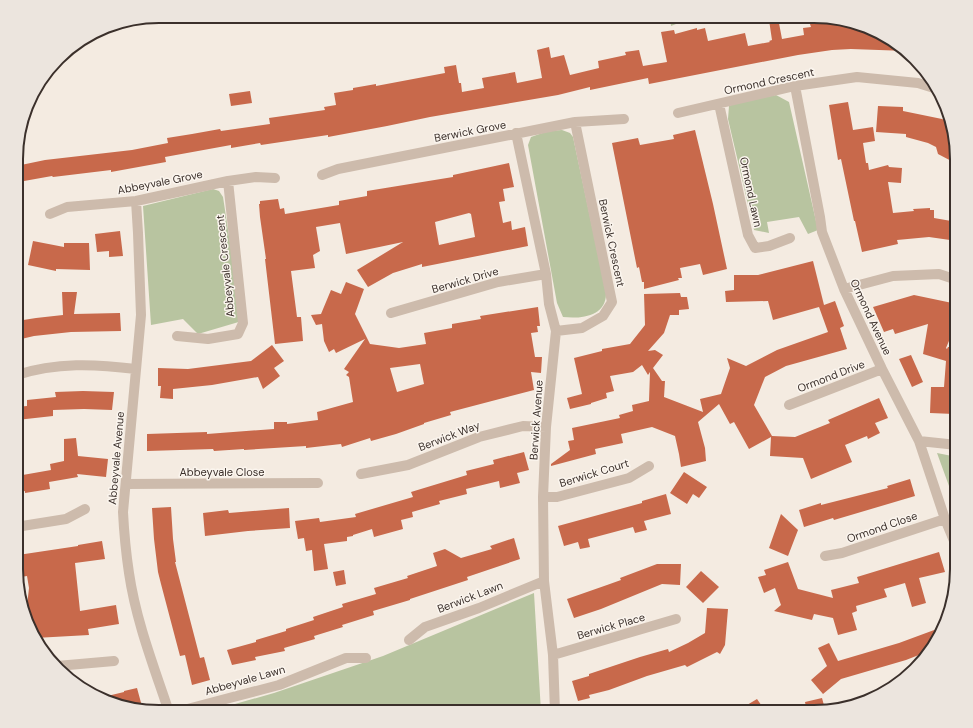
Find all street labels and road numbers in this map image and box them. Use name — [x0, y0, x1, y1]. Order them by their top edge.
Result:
street label: Ormond Crescent — [723, 65, 815, 97]
street label: Berwick Grove — [433, 117, 507, 145]
street label: Ormond Lawn — [737, 156, 765, 228]
street label: Abbeyvale Grove — [116, 167, 204, 197]
street label: Berwick Crescent — [596, 198, 628, 288]
street label: Abbeyvale Crescent — [213, 214, 237, 318]
street label: Berwick Drive — [430, 264, 500, 296]
street label: Ormond Avenue — [847, 277, 895, 357]
street label: Ormond Drive — [795, 357, 867, 395]
street label: Berwick Avenue — [526, 380, 546, 460]
street label: Abbeyvale Avenue — [105, 411, 127, 505]
street label: Berwick Way — [416, 418, 482, 454]
street label: Berwick Court — [558, 456, 630, 490]
street label: Abbeyvale Close — [180, 465, 265, 479]
street label: Ormond Close — [845, 508, 919, 546]
street label: Berwick Lawn — [435, 578, 505, 616]
street label: Berwick Place — [575, 610, 647, 642]
street label: Abbeyvale Lawn — [203, 662, 287, 698]

